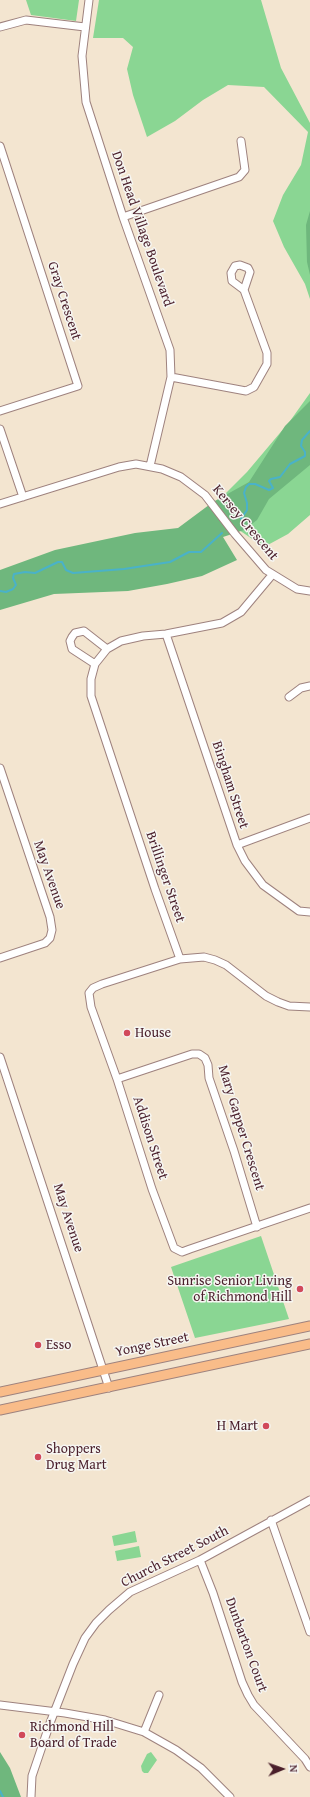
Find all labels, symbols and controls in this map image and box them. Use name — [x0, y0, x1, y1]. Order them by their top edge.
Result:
street label: Don Head Village Boulevard — [107, 149, 177, 309]
street label: Gray Crescent — [43, 260, 85, 342]
street label: Kersey Crescent — [208, 482, 282, 564]
street label: Bingham Street — [208, 739, 252, 831]
street label: Brillinger Street — [142, 829, 188, 925]
street label: May Avenue — [29, 839, 69, 911]
place label: House — [135, 1025, 171, 1041]
marker: House — [122, 1028, 132, 1038]
street label: Mary Gapper Crescent — [214, 1063, 268, 1193]
street label: Addison Street — [129, 1094, 171, 1182]
street label: May Avenue — [49, 1182, 87, 1254]
place label: Sunrise Senior Living of Richmond Hill — [167, 1273, 292, 1306]
marker: Sunrise Senior Living of Richmond Hill — [295, 1284, 305, 1294]
street label: Yonge Street — [114, 1329, 190, 1361]
place label: Esso — [46, 1337, 71, 1353]
marker: Esso — [33, 1340, 43, 1350]
place label: H Mart — [217, 1418, 258, 1434]
marker: H Mart — [261, 1421, 271, 1431]
place label: Shoppers Drug Mart — [46, 1441, 107, 1474]
marker: Shoppers Drug Mart — [33, 1452, 43, 1462]
street label: Church Street South — [118, 1523, 232, 1591]
street label: Dunbarton Court — [221, 1595, 271, 1695]
place label: Richmond Hill Board of Trade — [30, 1719, 117, 1752]
marker: Richmond Hill Board of Trade — [17, 1730, 27, 1740]
north arrow — [262, 1749, 302, 1789]
text: N — [286, 1765, 302, 1773]

